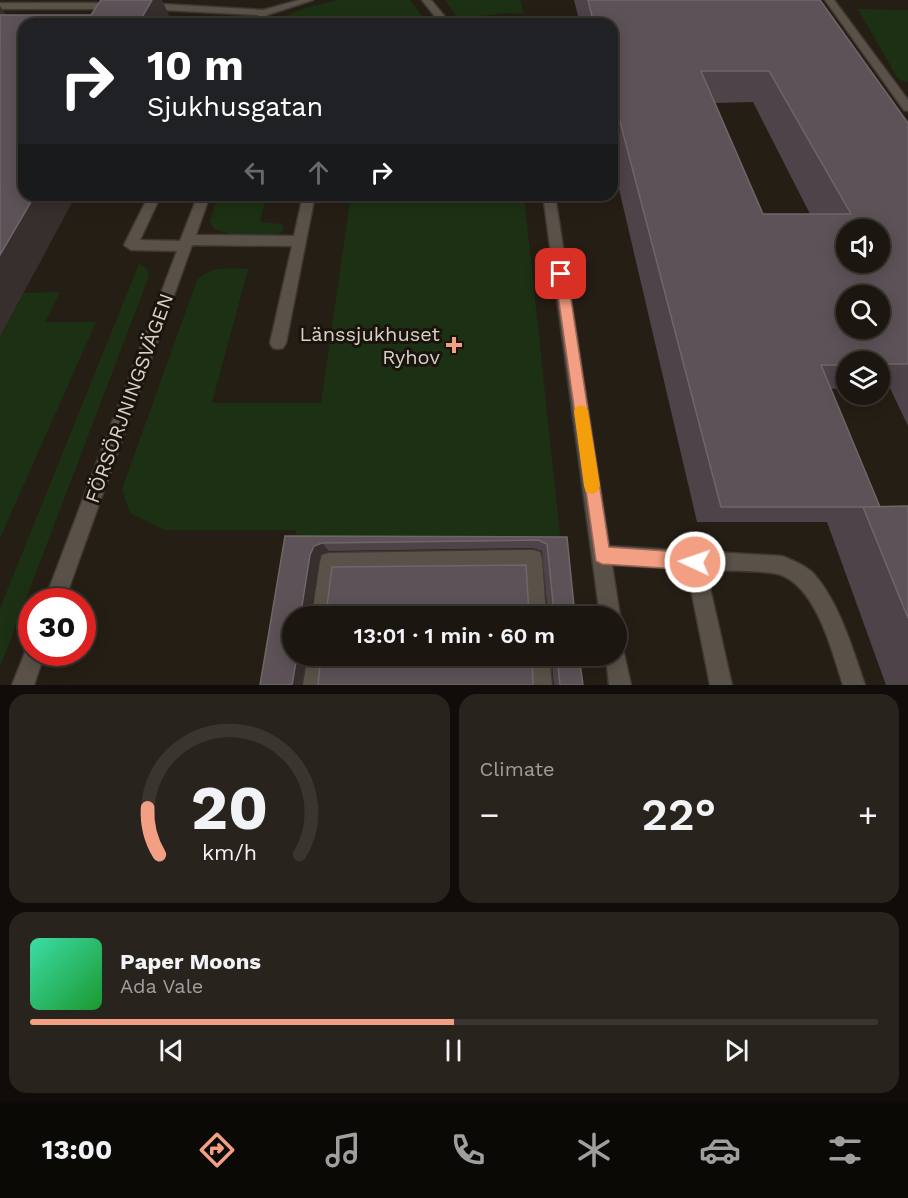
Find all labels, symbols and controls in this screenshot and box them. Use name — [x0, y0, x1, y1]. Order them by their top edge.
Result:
text: 10 m — [147, 41, 244, 90]
icon: right — [48, 42, 126, 120]
text: Sjukhusgatan — [147, 91, 323, 123]
icon: left — [239, 156, 272, 189]
icon: ahead — [302, 156, 335, 189]
icon: right — [365, 156, 398, 189]
map controls — [836, 219, 890, 405]
button: sound — [836, 219, 890, 273]
pin — [535, 248, 586, 299]
icon: arrive — [544, 257, 577, 290]
button: search — [836, 285, 890, 339]
street label: FÖRSÖRJNINGSVÄGEN — [80, 290, 178, 506]
place label: Länssjukhuset Ryhov — [299, 322, 441, 369]
marker: Länssjukhuset Ryhov — [445, 336, 463, 354]
button: layers — [836, 351, 890, 405]
position arrow — [663, 530, 727, 594]
speed limit sign: 30 — [18, 588, 96, 666]
text: 13:01 · 1 min · 60 m — [354, 623, 555, 648]
text: Climate — [480, 757, 555, 781]
text: 20 — [191, 771, 268, 844]
text: 22° — [641, 788, 716, 841]
text: − — [480, 795, 499, 834]
text: + — [858, 795, 878, 834]
text: km/h — [202, 841, 257, 866]
text: Paper Moons — [120, 949, 261, 974]
text: Ada Vale — [120, 974, 203, 998]
icon: previous — [155, 1034, 188, 1067]
icon: pause — [437, 1034, 470, 1067]
icon: next — [720, 1034, 753, 1067]
icon: directions — [196, 1129, 238, 1171]
icon: music — [322, 1129, 364, 1171]
icon: phone — [447, 1129, 489, 1171]
icon: climate — [573, 1129, 615, 1171]
icon: car — [699, 1129, 741, 1171]
icon: filters — [824, 1129, 866, 1171]
text: 13:00 — [42, 1134, 112, 1166]

